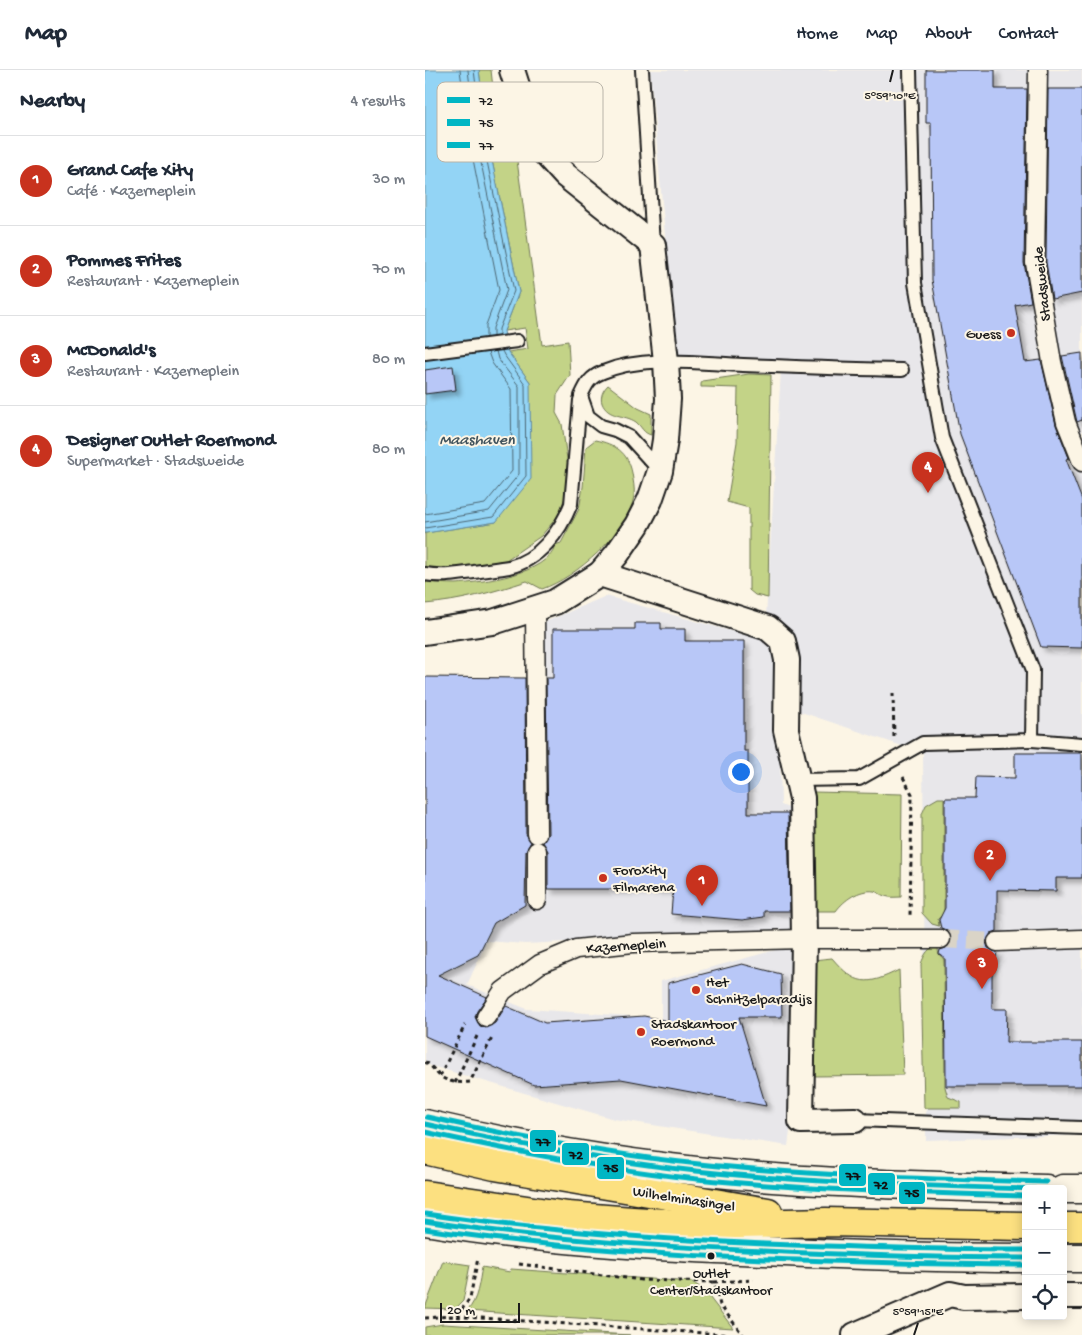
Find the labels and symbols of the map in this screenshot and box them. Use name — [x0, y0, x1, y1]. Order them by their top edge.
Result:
legend — [437, 82, 603, 162]
text: 5°59'10"E — [864, 90, 916, 104]
text: 72 — [478, 94, 493, 111]
text: 75 — [478, 116, 494, 133]
text: 77 — [478, 139, 494, 156]
street label: Stadsweide — [1030, 245, 1056, 322]
place label: Guess — [966, 326, 1001, 344]
marker: Guess — [1005, 327, 1017, 339]
water label: Maashaven — [439, 432, 515, 451]
pin: 4 — [912, 452, 944, 493]
your location — [728, 759, 754, 785]
pin: 2 — [974, 840, 1006, 881]
place label: Foroxity Filmarena — [612, 862, 675, 897]
pin: 1 — [686, 865, 718, 906]
marker: Foroxity Filmarena — [597, 872, 609, 884]
street label: Kazerneplein — [586, 935, 667, 959]
pin: 3 — [966, 948, 998, 989]
place label: Het Schnitzelparadijs — [706, 974, 812, 1009]
marker: Het Schnitzelparadijs — [690, 984, 702, 996]
place label: Stadskantoor Roermond — [651, 1016, 738, 1051]
marker: Stadskantoor Roermond — [635, 1026, 647, 1038]
line badge: 77 — [529, 1129, 557, 1153]
text: 77 — [535, 1135, 551, 1152]
line badge: 72 — [561, 1142, 590, 1166]
text: 72 — [568, 1148, 583, 1165]
line badge: 75 — [596, 1156, 625, 1180]
text: 75 — [603, 1161, 619, 1178]
line badge: 77 — [838, 1163, 867, 1187]
text: 77 — [845, 1169, 861, 1186]
line badge: 72 — [867, 1172, 896, 1196]
text: 72 — [873, 1178, 888, 1195]
line badge: 75 — [898, 1181, 926, 1205]
street label: Wilhelminasingel — [631, 1183, 736, 1217]
text: 75 — [904, 1186, 920, 1203]
marker: Outlet Center/Stadskantoor — [706, 1251, 716, 1261]
place label: Outlet Center/Stadskantoor — [650, 1266, 773, 1300]
scale bar — [440, 1300, 520, 1323]
text: 5°59'15"E — [893, 1306, 944, 1320]

